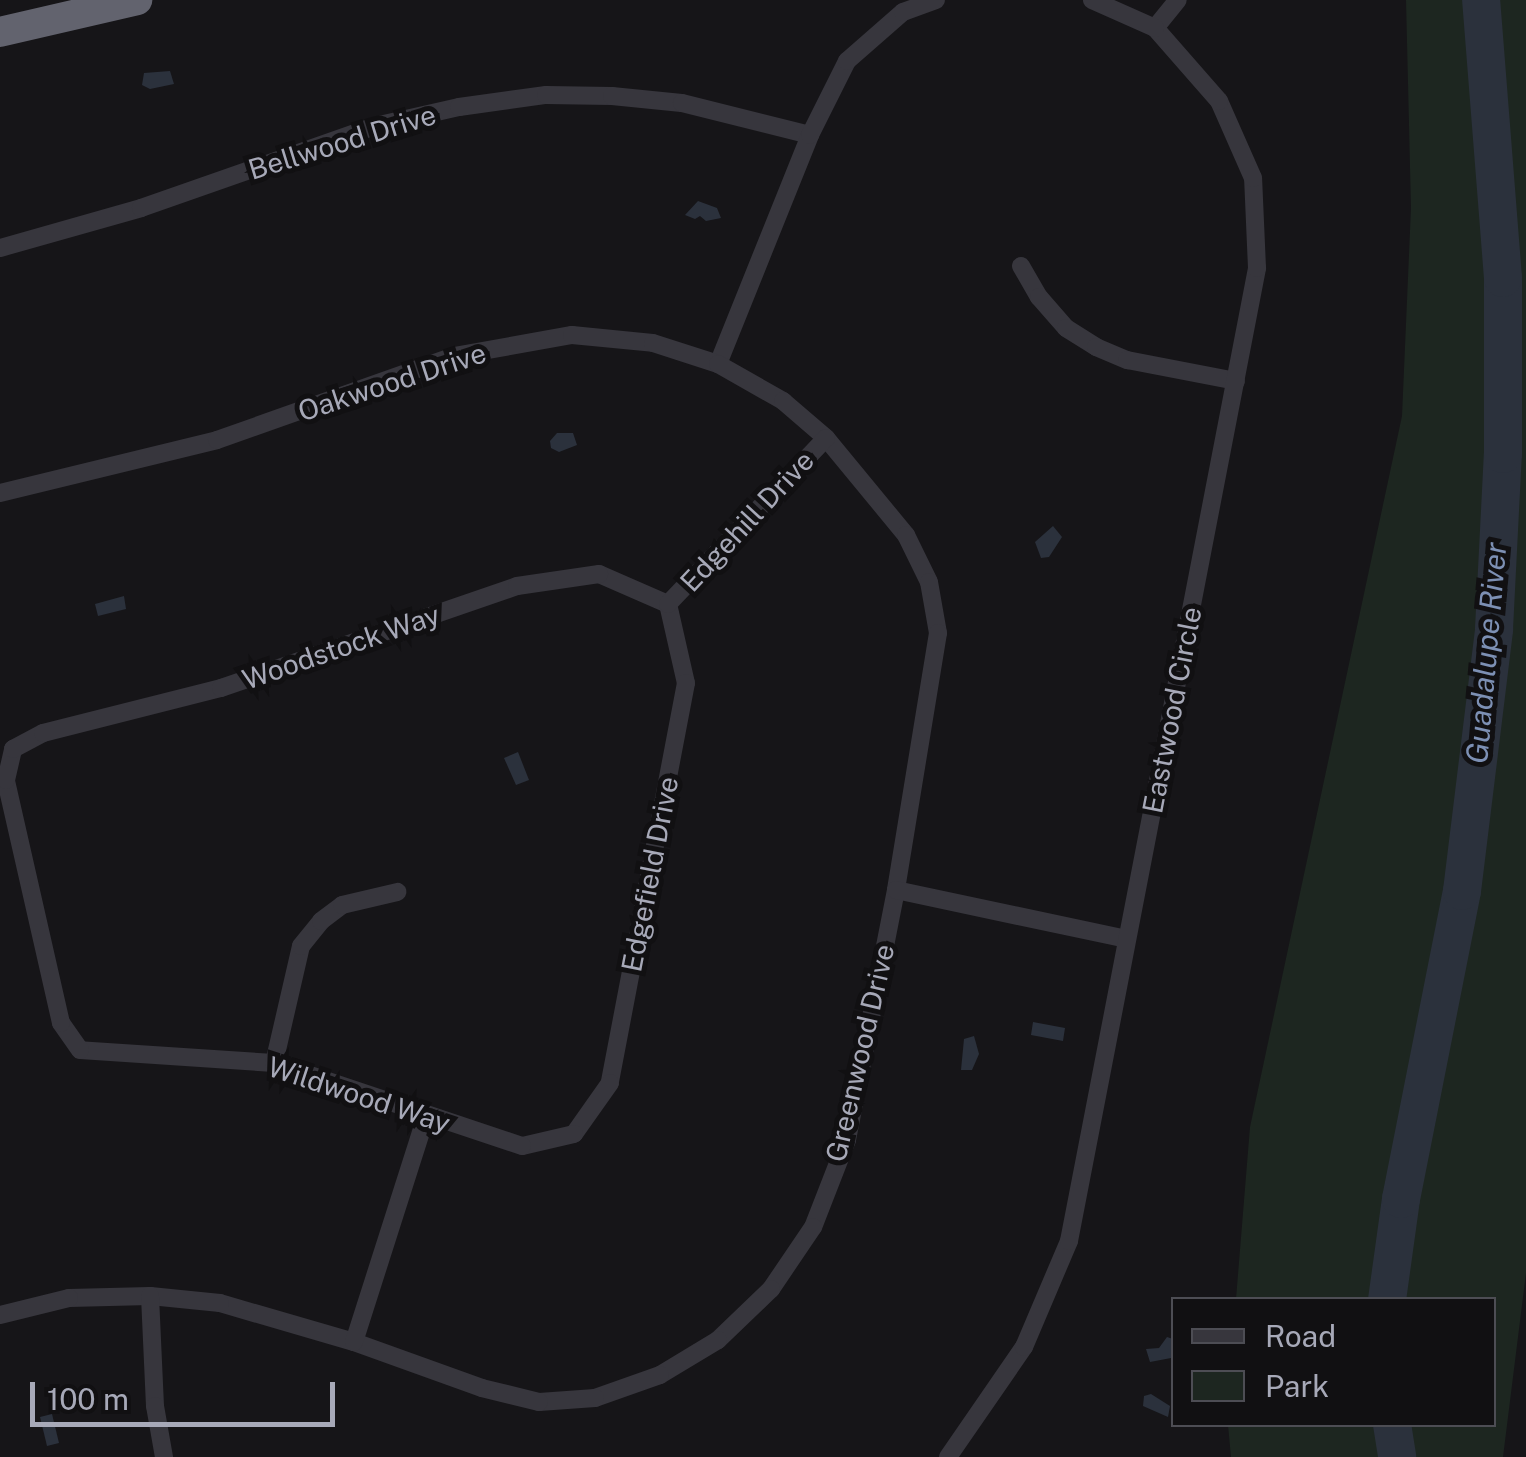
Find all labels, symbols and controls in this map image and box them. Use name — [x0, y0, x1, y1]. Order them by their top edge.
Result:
street label: Bellwood Drive — [244, 98, 440, 186]
street label: Oakwood Drive — [294, 336, 490, 428]
street label: Edgehill Drive — [673, 444, 821, 598]
water label: Guadalupe River — [1458, 541, 1514, 765]
street label: Woodstock Way — [238, 597, 444, 697]
street label: Eastwood Circle — [1135, 604, 1209, 816]
street label: Edgefield Drive — [615, 774, 685, 974]
street label: Greenwood Drive — [819, 941, 901, 1165]
street label: Wildwood Way — [263, 1050, 455, 1140]
legend — [1171, 1297, 1496, 1427]
text: Road — [1265, 1318, 1336, 1354]
scale bar — [35, 1362, 340, 1424]
text: Park — [1265, 1368, 1329, 1404]
text: 100 m — [47, 1381, 129, 1417]

